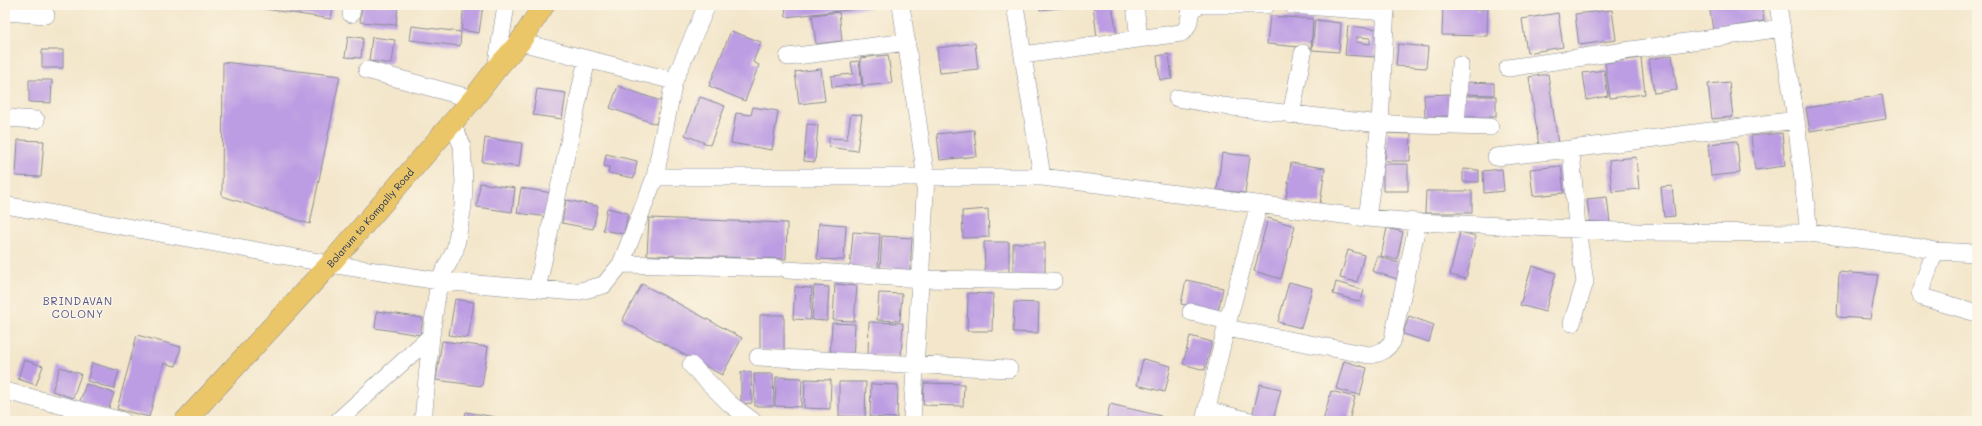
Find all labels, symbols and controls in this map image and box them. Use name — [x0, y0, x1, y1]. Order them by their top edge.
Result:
street label: Bolarum to Kompally Road — [323, 165, 417, 270]
district label: BRINDAVAN COLONY — [43, 293, 113, 321]

